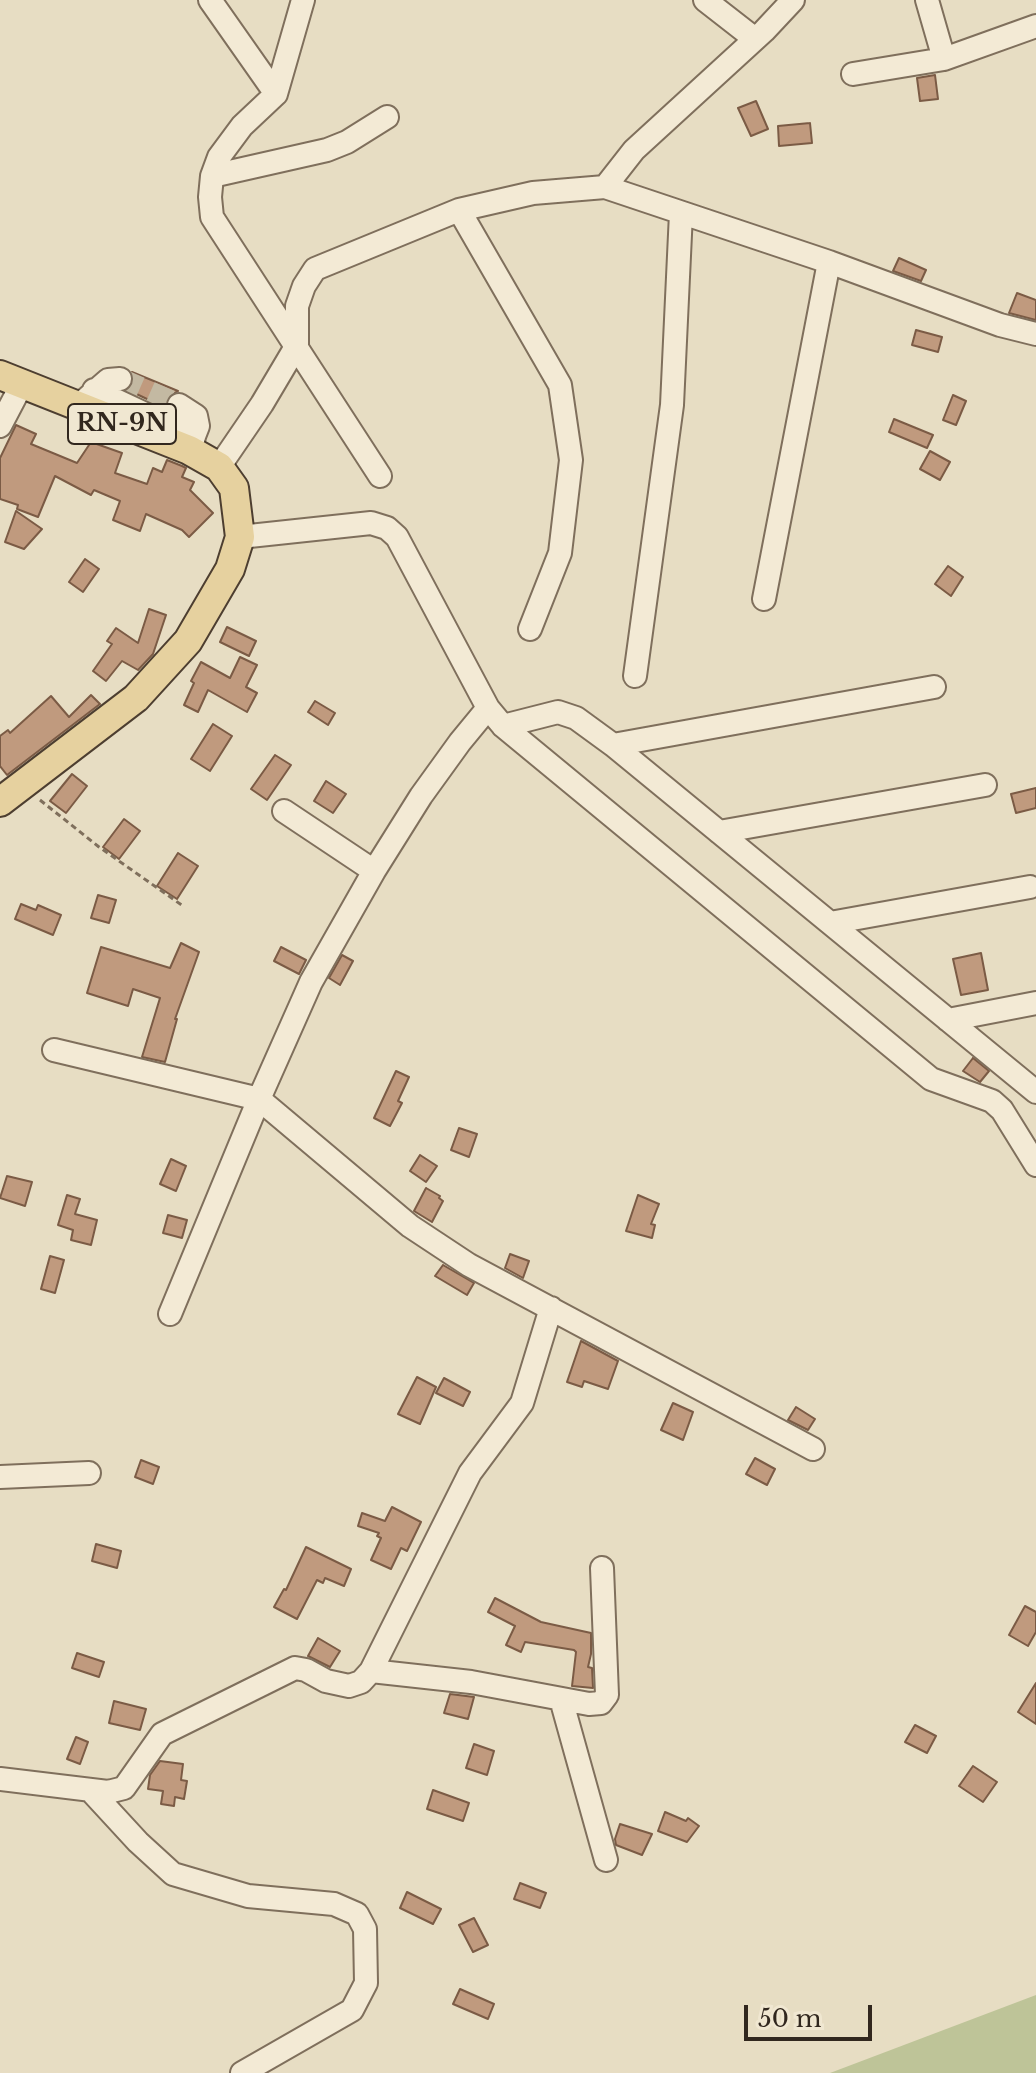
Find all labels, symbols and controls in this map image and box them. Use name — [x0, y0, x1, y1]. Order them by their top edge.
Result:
road number: RN-9N — [68, 404, 176, 444]
scale bar — [748, 1989, 876, 2039]
text: 50 m — [758, 2004, 821, 2033]

